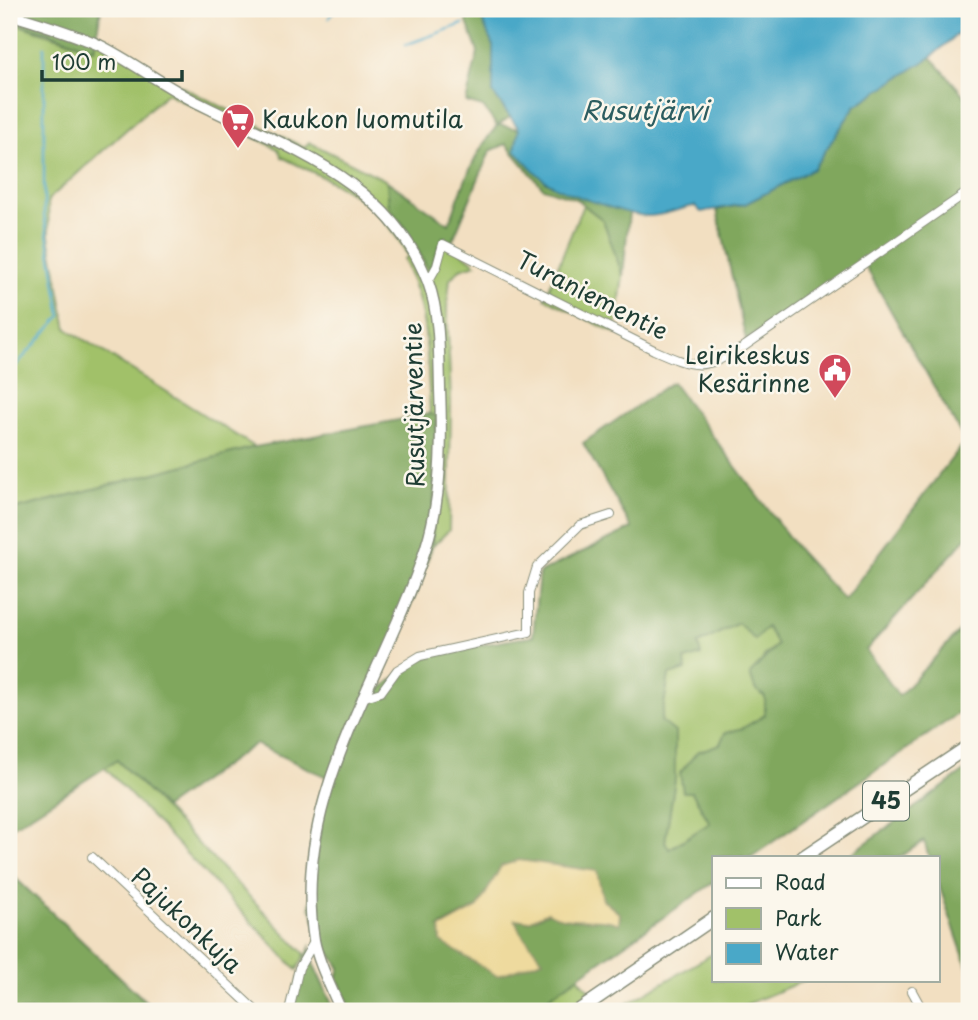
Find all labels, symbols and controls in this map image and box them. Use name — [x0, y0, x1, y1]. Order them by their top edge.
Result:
scale bar — [42, 38, 182, 82]
text: 100 m — [52, 45, 116, 77]
water label: Rusutjärvi — [582, 90, 712, 129]
place label: Kaukon luomutila — [262, 100, 463, 136]
supermarket icon: Kaukon luomutila — [219, 101, 257, 150]
street label: Turaniementie — [511, 241, 675, 348]
street label: Rusutjärventie — [394, 322, 432, 488]
place label: Leirikeskus Kesärinne — [685, 336, 810, 400]
public building icon: Leirikeskus Kesärinne — [816, 351, 854, 400]
road number: 45 — [863, 782, 909, 820]
legend — [712, 856, 940, 982]
street label: Pajukonkuja — [124, 858, 251, 981]
text: Road — [775, 865, 826, 897]
text: Park — [775, 901, 822, 933]
text: Water — [775, 935, 839, 967]

